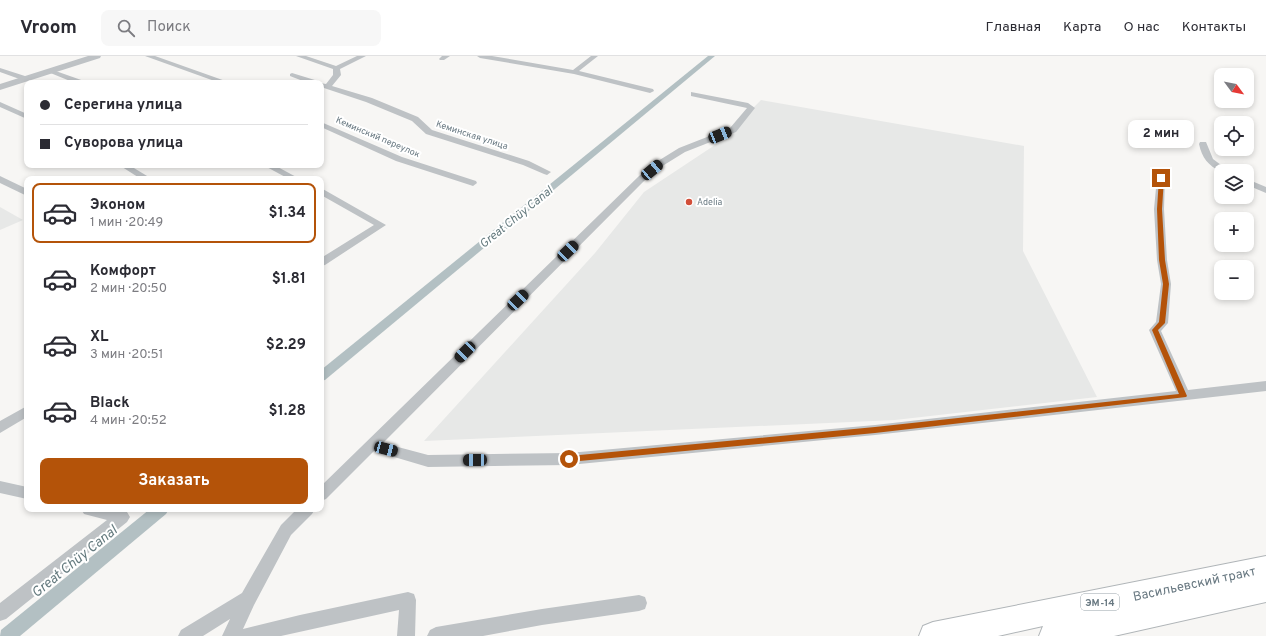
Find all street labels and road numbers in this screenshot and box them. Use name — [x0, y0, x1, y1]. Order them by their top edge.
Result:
street label: Кеминский переулок — [334, 115, 422, 160]
street label: Кеминская улица — [435, 119, 509, 152]
street label: Васильевский тракт — [1132, 564, 1257, 606]
road number: ЭМ-14 — [1081, 594, 1119, 610]

